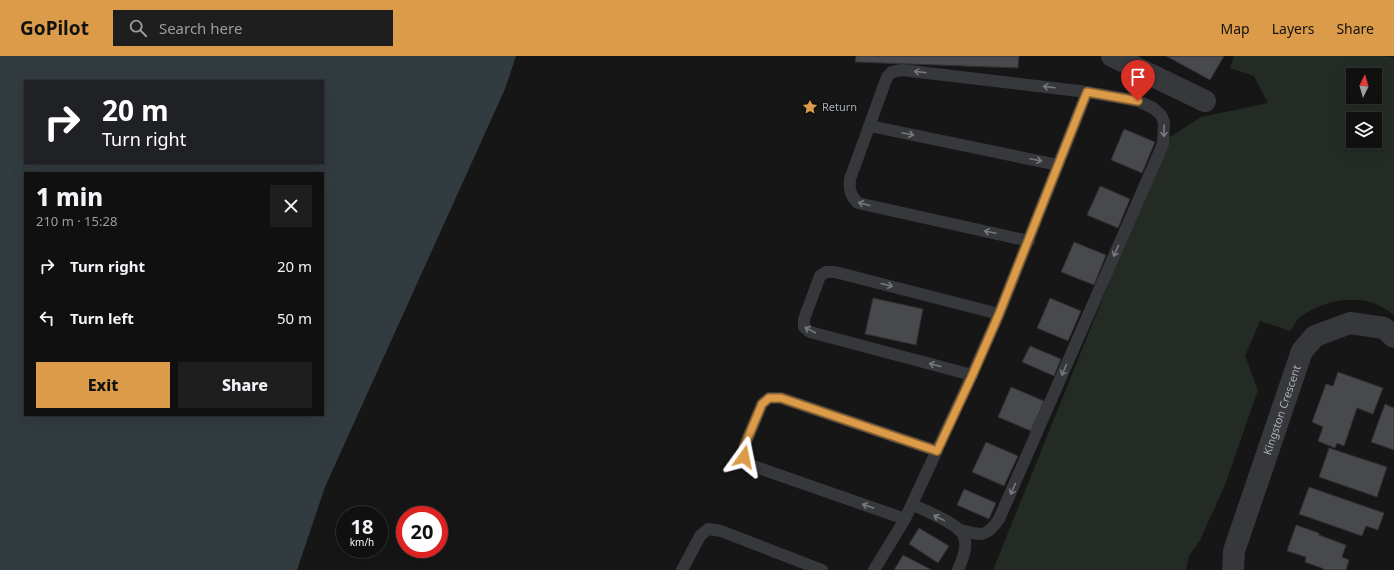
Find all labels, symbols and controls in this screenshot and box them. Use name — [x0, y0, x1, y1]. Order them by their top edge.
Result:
search box — [113, 10, 393, 46]
text: GoPilot — [20, 15, 89, 41]
icon: search — [127, 17, 149, 39]
text: Search here — [159, 18, 242, 38]
text: Map — [1221, 19, 1250, 38]
text: Layers — [1272, 19, 1314, 38]
text: Share — [1336, 19, 1374, 38]
pin — [1121, 60, 1155, 101]
icon: arrive — [1127, 66, 1149, 88]
one-way arrow — [913, 68, 926, 76]
north arrow — [1346, 68, 1382, 104]
map controls — [1346, 68, 1382, 148]
one-way arrow — [1043, 83, 1056, 91]
text: 20 m — [102, 91, 169, 129]
icon: right — [36, 96, 88, 148]
place icon: Return — [801, 98, 819, 116]
place label: Return — [822, 99, 857, 114]
button: layers — [1346, 112, 1382, 148]
one-way arrow — [1160, 124, 1168, 137]
text: Turn right — [102, 127, 186, 151]
one-way arrow — [902, 130, 915, 138]
one-way arrow — [1029, 157, 1042, 165]
text: 1 min — [36, 180, 103, 213]
button: close — [270, 185, 312, 227]
one-way arrow — [857, 200, 870, 207]
text: 210 m · 15:28 — [36, 212, 117, 230]
one-way arrow — [984, 228, 997, 236]
one-way arrow — [1112, 244, 1120, 256]
icon: right — [36, 255, 58, 277]
text: Turn right — [70, 256, 145, 276]
text: 20 m — [277, 256, 312, 276]
one-way arrow — [880, 282, 893, 289]
icon: left — [36, 307, 58, 329]
text: Turn left — [70, 308, 134, 328]
text: 50 m — [277, 308, 312, 328]
one-way arrow — [804, 326, 816, 333]
one-way arrow — [929, 361, 942, 369]
button: Exit — [36, 362, 170, 408]
button: Share — [178, 362, 312, 408]
street label: Kingston Crescent — [1259, 363, 1304, 457]
one-way arrow — [1060, 364, 1068, 376]
position arrow — [723, 436, 765, 478]
one-way arrow — [1008, 483, 1016, 495]
one-way arrow — [863, 502, 875, 510]
speed limit sign: 20 — [396, 506, 448, 558]
text: 18 — [351, 513, 373, 540]
one-way arrow — [934, 514, 946, 521]
text: km/h — [350, 535, 374, 549]

